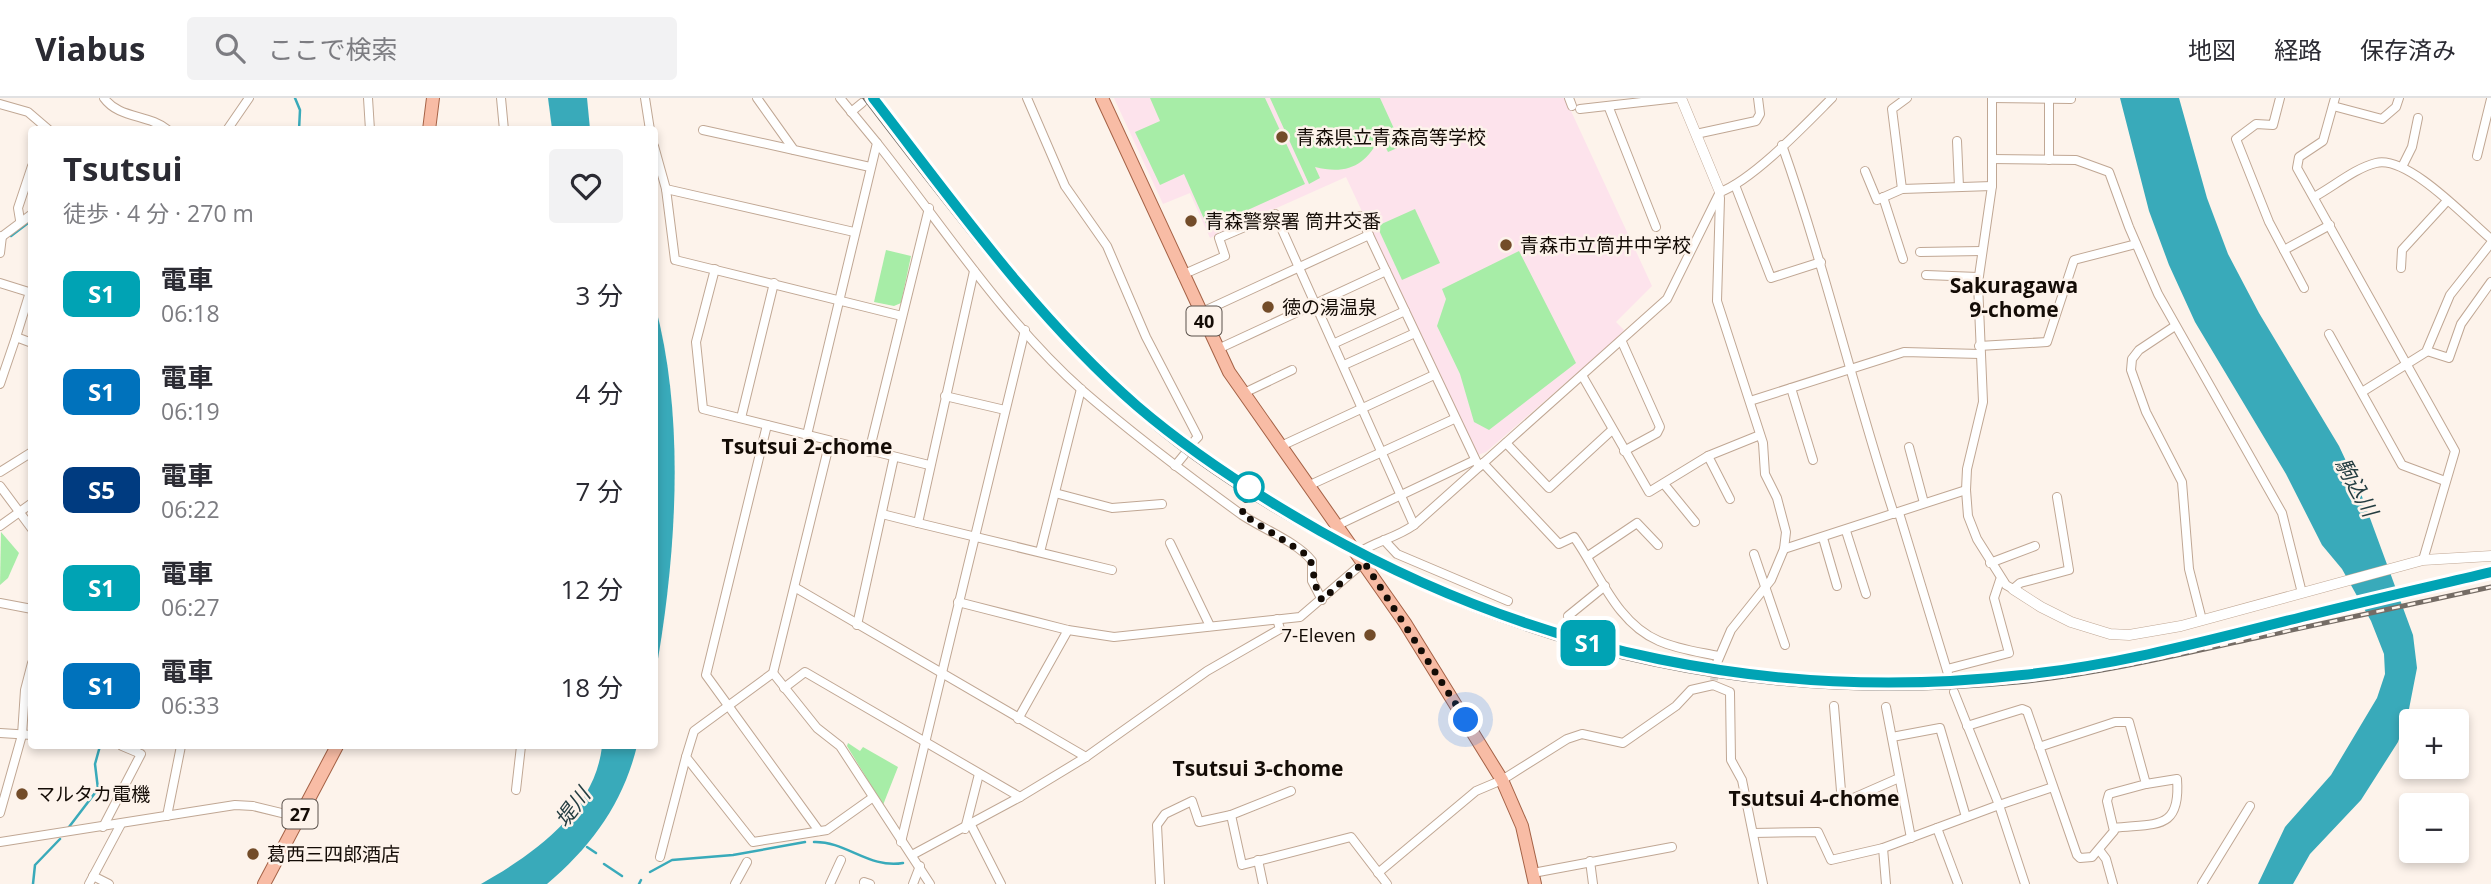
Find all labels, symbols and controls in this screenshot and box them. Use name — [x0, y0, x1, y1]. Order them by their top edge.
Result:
search box — [187, 17, 677, 80]
text: Viabus — [35, 26, 145, 71]
icon: search — [211, 29, 249, 67]
text: ここで検索 — [267, 31, 397, 67]
text: 地図 — [2188, 33, 2236, 66]
text: 経路 — [2274, 33, 2322, 66]
text: 保存済み — [2360, 33, 2456, 66]
place label: 青森県立青森高等学校 — [1296, 124, 1486, 150]
marker: 青森県立青森高等学校 — [1274, 129, 1290, 145]
text: Tsutsui — [63, 146, 183, 191]
button: heart — [549, 149, 623, 223]
text: 徒歩 · 4 分 · 270 m — [63, 197, 254, 229]
place label: 青森警察署 筒井交番 — [1205, 208, 1381, 234]
marker: 青森警察署 筒井交番 — [1183, 213, 1199, 229]
place label: 青森市立筒井中学校 — [1520, 232, 1691, 258]
marker: 青森市立筒井中学校 — [1498, 237, 1514, 253]
text: 電車 — [161, 261, 213, 297]
district label: Sakuragawa 9-chome — [1950, 271, 2078, 323]
text: S1 — [88, 277, 115, 310]
text: 3 分 — [575, 277, 623, 313]
place label: 徳の湯温泉 — [1282, 294, 1377, 320]
text: 06:18 — [161, 297, 220, 329]
marker: 徳の湯温泉 — [1260, 299, 1276, 315]
road number: 40 — [1186, 306, 1222, 336]
text: 電車 — [161, 359, 213, 395]
text: S1 — [88, 375, 115, 408]
text: 4 分 — [575, 375, 623, 411]
text: 06:19 — [161, 395, 220, 427]
district label: Tsutsui 2-chome — [721, 432, 893, 460]
water label: 駒込川 — [2329, 453, 2385, 523]
text: 電車 — [161, 457, 213, 493]
unlabelled marker — [1234, 472, 1264, 502]
text: S5 — [88, 473, 115, 506]
text: 7 分 — [575, 473, 623, 509]
text: 06:22 — [161, 493, 220, 525]
text: 電車 — [161, 555, 213, 591]
text: S1 — [88, 571, 115, 604]
text: 12 分 — [561, 571, 623, 607]
text: 06:27 — [161, 591, 220, 623]
line badge: S1 — [1556, 620, 1620, 666]
place label: 7-Eleven — [1281, 622, 1356, 648]
text: S1 — [1575, 626, 1601, 659]
marker: 7-Eleven — [1362, 627, 1378, 643]
text: 電車 — [161, 653, 213, 689]
text: S1 — [88, 669, 115, 702]
text: 18 分 — [561, 669, 623, 705]
text: 06:33 — [161, 689, 220, 721]
your location — [1448, 702, 1483, 737]
map controls — [2399, 709, 2469, 863]
button: + — [2399, 709, 2469, 779]
district label: Tsutsui 3-chome — [1172, 754, 1344, 782]
water label: 堤川 — [548, 780, 597, 832]
place label: マルタカ電機 — [36, 781, 150, 807]
district label: Tsutsui 4-chome — [1728, 784, 1900, 812]
marker: マルタカ電機 — [14, 786, 30, 802]
button: − — [2399, 793, 2469, 863]
road number: 27 — [282, 800, 318, 828]
place label: 葛西三四郎酒店 — [267, 841, 400, 867]
marker: 葛西三四郎酒店 — [245, 846, 261, 862]

